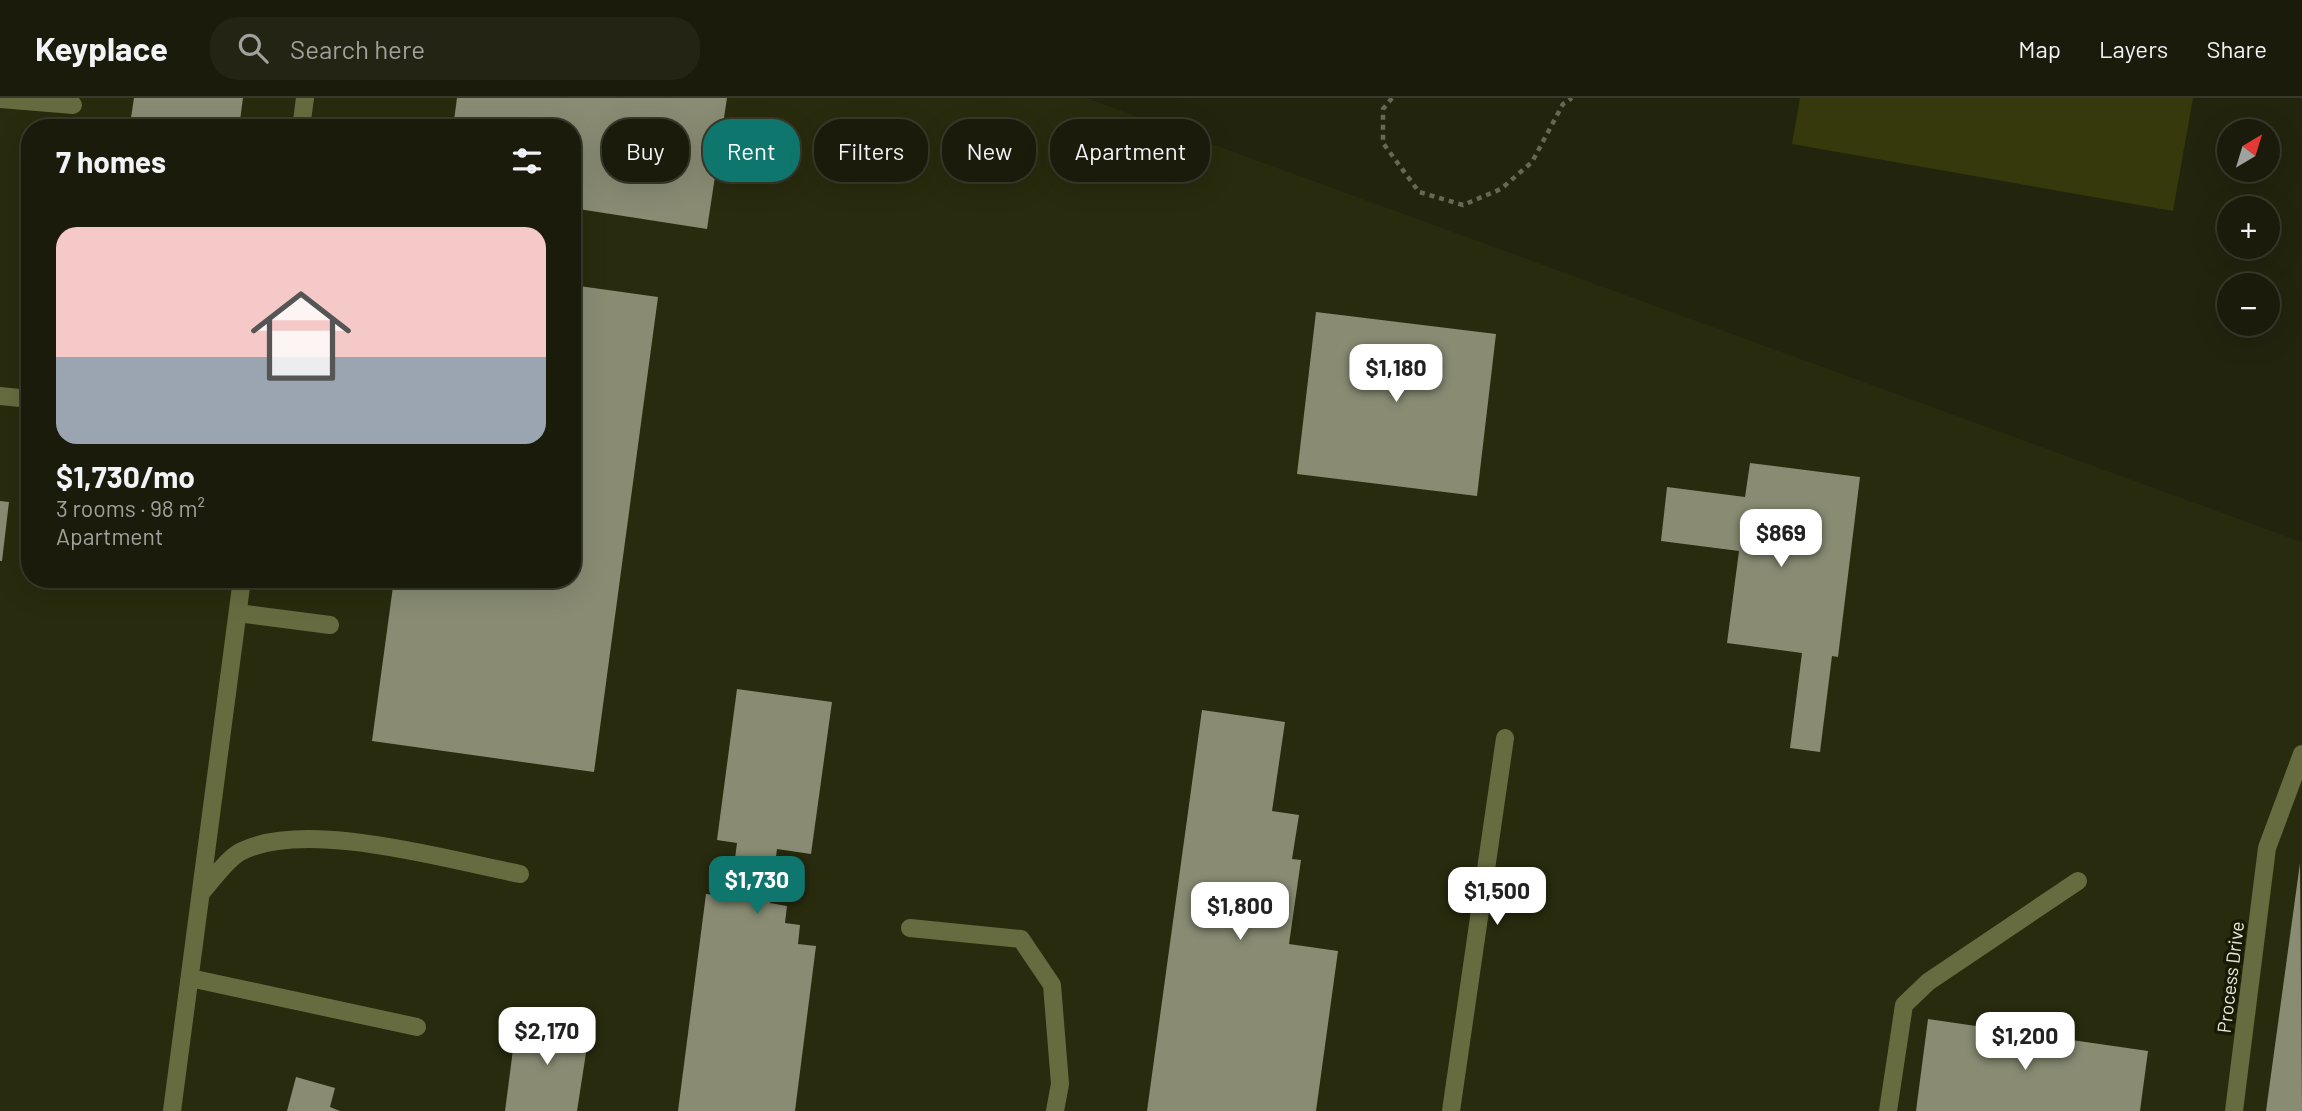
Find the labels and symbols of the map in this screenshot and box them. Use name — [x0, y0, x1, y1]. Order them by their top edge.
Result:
north arrow — [2217, 119, 2280, 182]
pin: $1,180 — [1339, 344, 1453, 404]
pin: $869 — [1740, 510, 1822, 569]
pin: $1,730 — [700, 856, 814, 916]
pin: $1,500 — [1440, 868, 1554, 927]
pin: $1,800 — [1183, 882, 1297, 942]
street label: Process Drive — [2212, 920, 2248, 1034]
pin: $2,170 — [490, 1007, 604, 1067]
pin: $1,200 — [1968, 1012, 2082, 1072]

